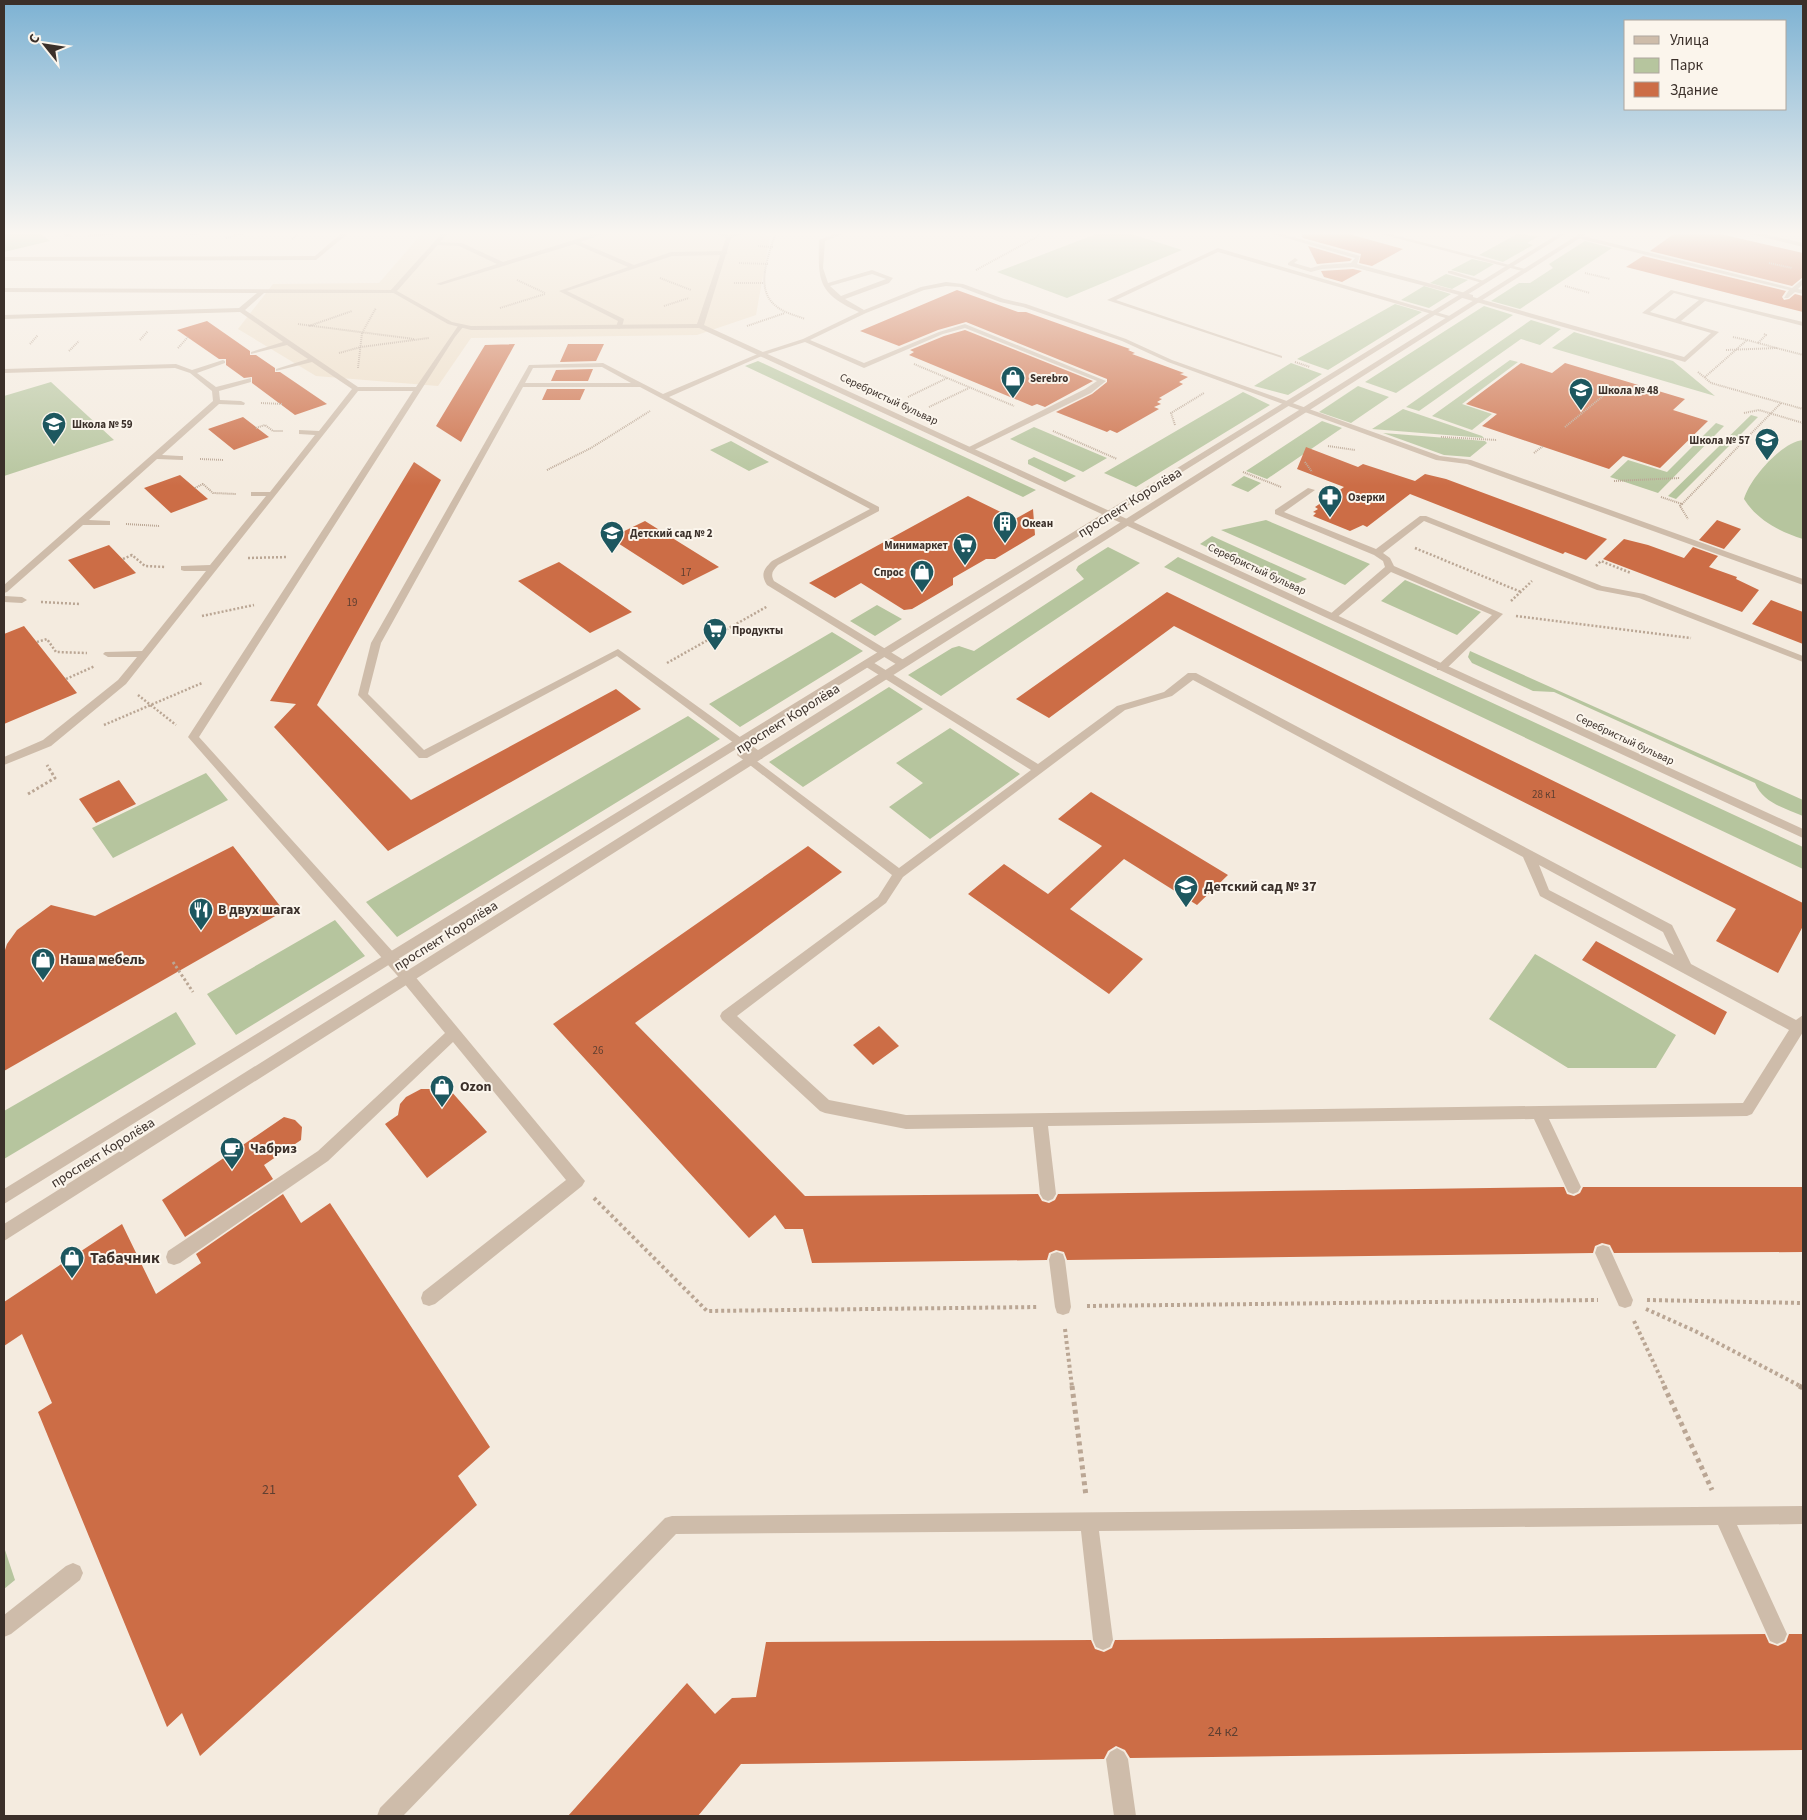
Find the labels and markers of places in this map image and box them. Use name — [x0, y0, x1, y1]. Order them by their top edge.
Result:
shop icon: Serebro — [1000, 365, 1026, 399]
place label: Serebro — [1030, 371, 1068, 386]
school or university icon: Школа № 48 — [1568, 377, 1594, 411]
place label: Школа № 48 — [1598, 383, 1659, 398]
school or university icon: Школа № 59 — [41, 411, 67, 445]
place label: Школа № 59 — [72, 417, 133, 432]
school or university icon: Школа № 57 — [1754, 427, 1780, 461]
place label: Школа № 57 — [1689, 433, 1750, 448]
pharmacy icon: Озерки — [1317, 484, 1343, 518]
place label: Озерки — [1348, 490, 1385, 505]
building icon: Океан — [992, 510, 1018, 544]
place label: Океан — [1022, 516, 1053, 531]
school or university icon: Детский сад № 2 — [599, 520, 625, 554]
place label: Детский сад № 2 — [630, 526, 713, 541]
supermarket icon: Минимаркет — [952, 532, 978, 566]
place label: Минимаркет — [884, 538, 949, 553]
shop icon: Спрос — [909, 559, 935, 593]
place label: Спрос — [874, 565, 904, 580]
supermarket icon: Продукты — [702, 617, 728, 651]
place label: Продукты — [732, 623, 783, 638]
school or university icon: Детский сад № 37 — [1173, 874, 1199, 908]
place label: Детский сад № 37 — [1204, 877, 1317, 897]
restaurant icon: В двух шагах — [188, 897, 214, 931]
place label: В двух шагах — [218, 900, 300, 920]
shop icon: Наша мебель — [30, 947, 56, 981]
place label: Наша мебель — [60, 950, 145, 970]
shop icon: Ozon — [429, 1074, 455, 1108]
place label: Ozon — [460, 1077, 491, 1097]
cafe icon: Чабриз — [219, 1136, 245, 1170]
place label: Чабриз — [250, 1139, 297, 1159]
shop icon: Табачник — [59, 1245, 85, 1279]
place label: Табачник — [90, 1247, 160, 1269]

